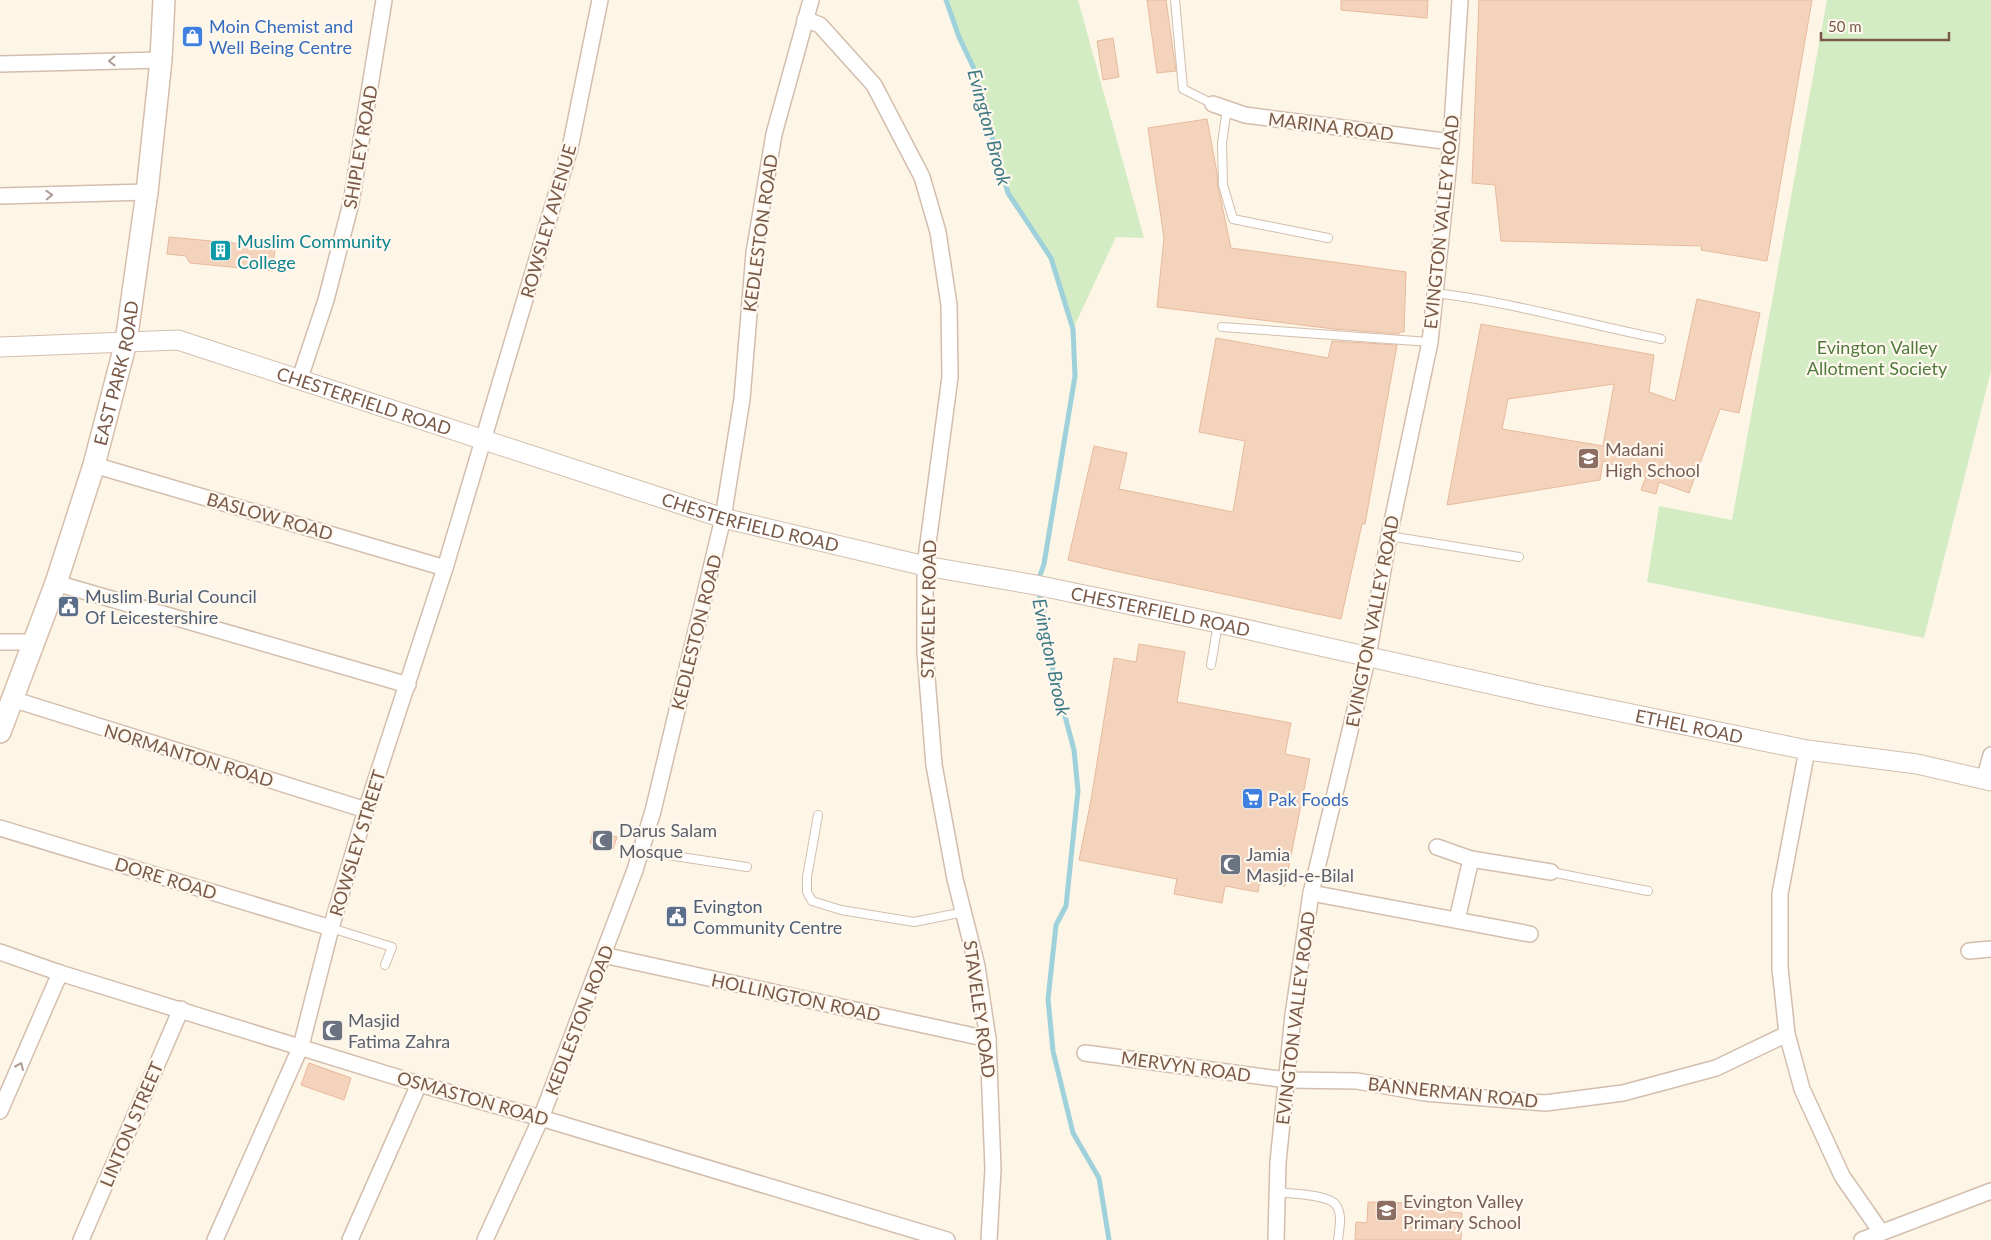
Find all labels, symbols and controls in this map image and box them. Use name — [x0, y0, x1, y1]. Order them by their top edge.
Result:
scale bar — [1821, 10, 1948, 42]
place label: Moin Chemist and Well Being Centre — [209, 15, 353, 58]
text: 50 m — [1828, 17, 1862, 35]
shop icon: Moin Chemist and Well Being Centre — [181, 24, 205, 48]
one-way arrow — [108, 56, 116, 66]
water label: Evington Brook — [963, 66, 1017, 189]
street label: SHIPLEY ROAD — [338, 83, 382, 211]
street label: MARINA ROAD — [1267, 107, 1395, 145]
street label: EVINGTON VALLEY ROAD — [1419, 114, 1463, 330]
street label: ROWSLEY AVENUE — [516, 142, 580, 300]
street label: KEDLESTON ROAD — [738, 153, 782, 313]
one-way arrow — [45, 190, 53, 200]
place label: Muslim Community College — [237, 230, 392, 273]
building icon: Muslim Community College — [209, 239, 233, 263]
street label: EAST PARK ROAD — [89, 299, 143, 448]
park label: Evington Valley Allotment Society — [1807, 336, 1948, 379]
street label: CHESTERFIELD ROAD — [274, 362, 454, 440]
place label: Madani High School — [1605, 438, 1700, 481]
school or university icon: Madani High School — [1577, 447, 1601, 471]
street label: BASLOW ROAD — [204, 487, 336, 545]
street label: CHESTERFIELD ROAD — [659, 488, 841, 556]
street label: EVINGTON VALLEY ROAD — [1341, 513, 1403, 729]
street label: STAVELEY ROAD — [916, 539, 940, 679]
street label: KEDLESTON ROAD — [666, 552, 726, 712]
street label: CHESTERFIELD ROAD — [1069, 582, 1252, 641]
place label: Muslim Burial Council Of Leicestershire — [85, 585, 257, 628]
public building icon: Muslim Burial Council Of Leicestershire — [57, 594, 81, 618]
water label: Evington Brook — [1028, 596, 1076, 719]
street label: ETHEL ROAD — [1633, 704, 1745, 748]
street label: NORMANTON ROAD — [102, 719, 276, 791]
street label: ROWSLEY STREET — [324, 767, 390, 919]
supermarket icon: Pak Foods — [1240, 787, 1264, 811]
place label: Pak Foods — [1268, 788, 1349, 810]
place label: Darus Salam Mosque — [619, 819, 717, 862]
mosque icon: Darus Salam Mosque — [591, 828, 615, 852]
place label: Jamia Masjid-e-Bilal — [1246, 843, 1354, 886]
street label: DORE ROAD — [112, 852, 220, 904]
mosque icon: Jamia Masjid-e-Bilal — [1218, 852, 1242, 876]
place label: Evington Community Centre — [693, 895, 842, 938]
public building icon: Evington Community Centre — [665, 904, 689, 928]
street label: EVINGTON VALLEY ROAD — [1271, 910, 1319, 1126]
street label: STAVELEY ROAD — [959, 939, 1001, 1079]
street label: KEDLESTON ROAD — [540, 942, 618, 1098]
street label: HOLLINGTON ROAD — [709, 968, 883, 1026]
place label: Masjid Fatima Zahra — [348, 1009, 450, 1052]
mosque icon: Masjid Fatima Zahra — [320, 1018, 344, 1042]
street label: MERVYN ROAD — [1120, 1046, 1252, 1086]
street label: LINTON STREET — [95, 1058, 167, 1190]
one-way arrow — [13, 1062, 24, 1071]
street label: OSMASTON ROAD — [395, 1066, 551, 1130]
street label: BANNERMAN ROAD — [1367, 1072, 1539, 1112]
place label: Evington Valley Primary School — [1403, 1190, 1524, 1233]
school or university icon: Evington Valley Primary School — [1375, 1199, 1399, 1223]

